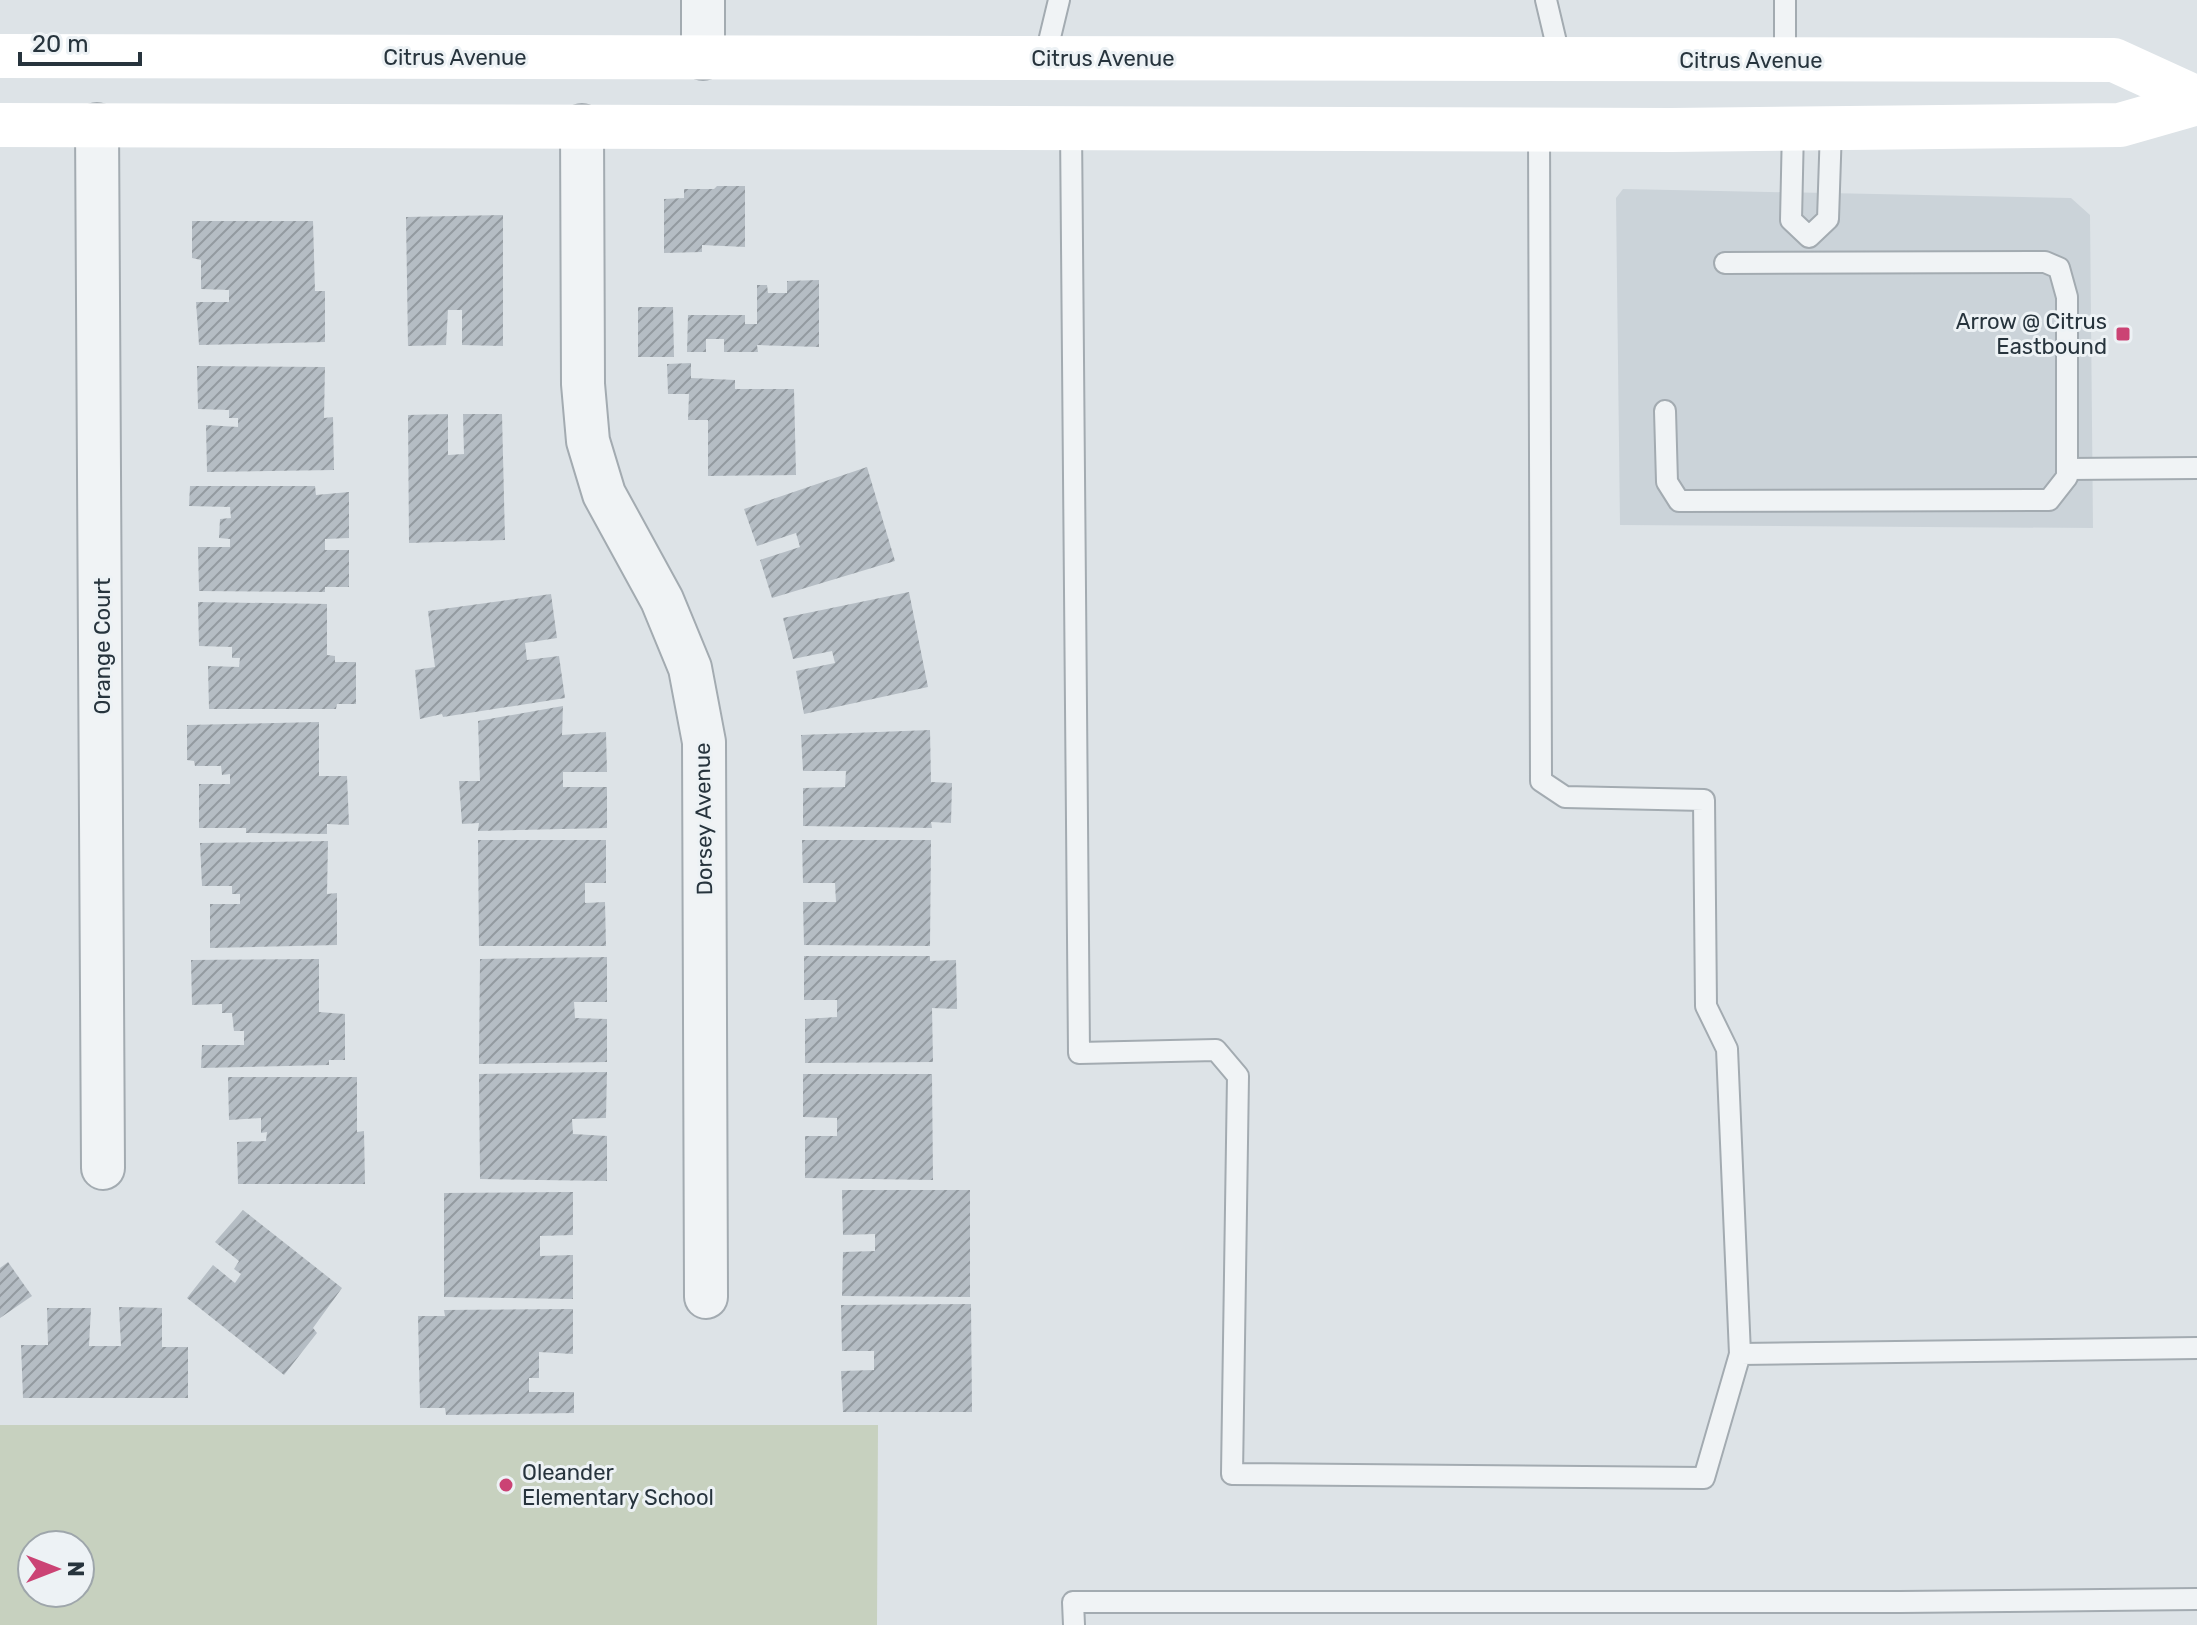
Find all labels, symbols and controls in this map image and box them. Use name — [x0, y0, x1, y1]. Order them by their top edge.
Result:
scale bar — [20, 16, 140, 66]
text: 20 m — [32, 30, 89, 58]
street label: Citrus Avenue — [383, 44, 527, 71]
street label: Citrus Avenue — [1031, 45, 1175, 72]
street label: Citrus Avenue — [1679, 47, 1823, 74]
place label: Arrow @ Citrus Eastbound — [1956, 308, 2107, 360]
marker: Arrow @ Citrus Eastbound — [2114, 325, 2132, 343]
street label: Orange Court — [89, 577, 116, 714]
street label: Dorsey Avenue — [689, 742, 718, 896]
place label: Oleander Elementary School — [522, 1459, 714, 1511]
marker: Oleander Elementary School — [497, 1476, 515, 1494]
north arrow — [16, 1529, 96, 1609]
text: N — [62, 1561, 89, 1577]

